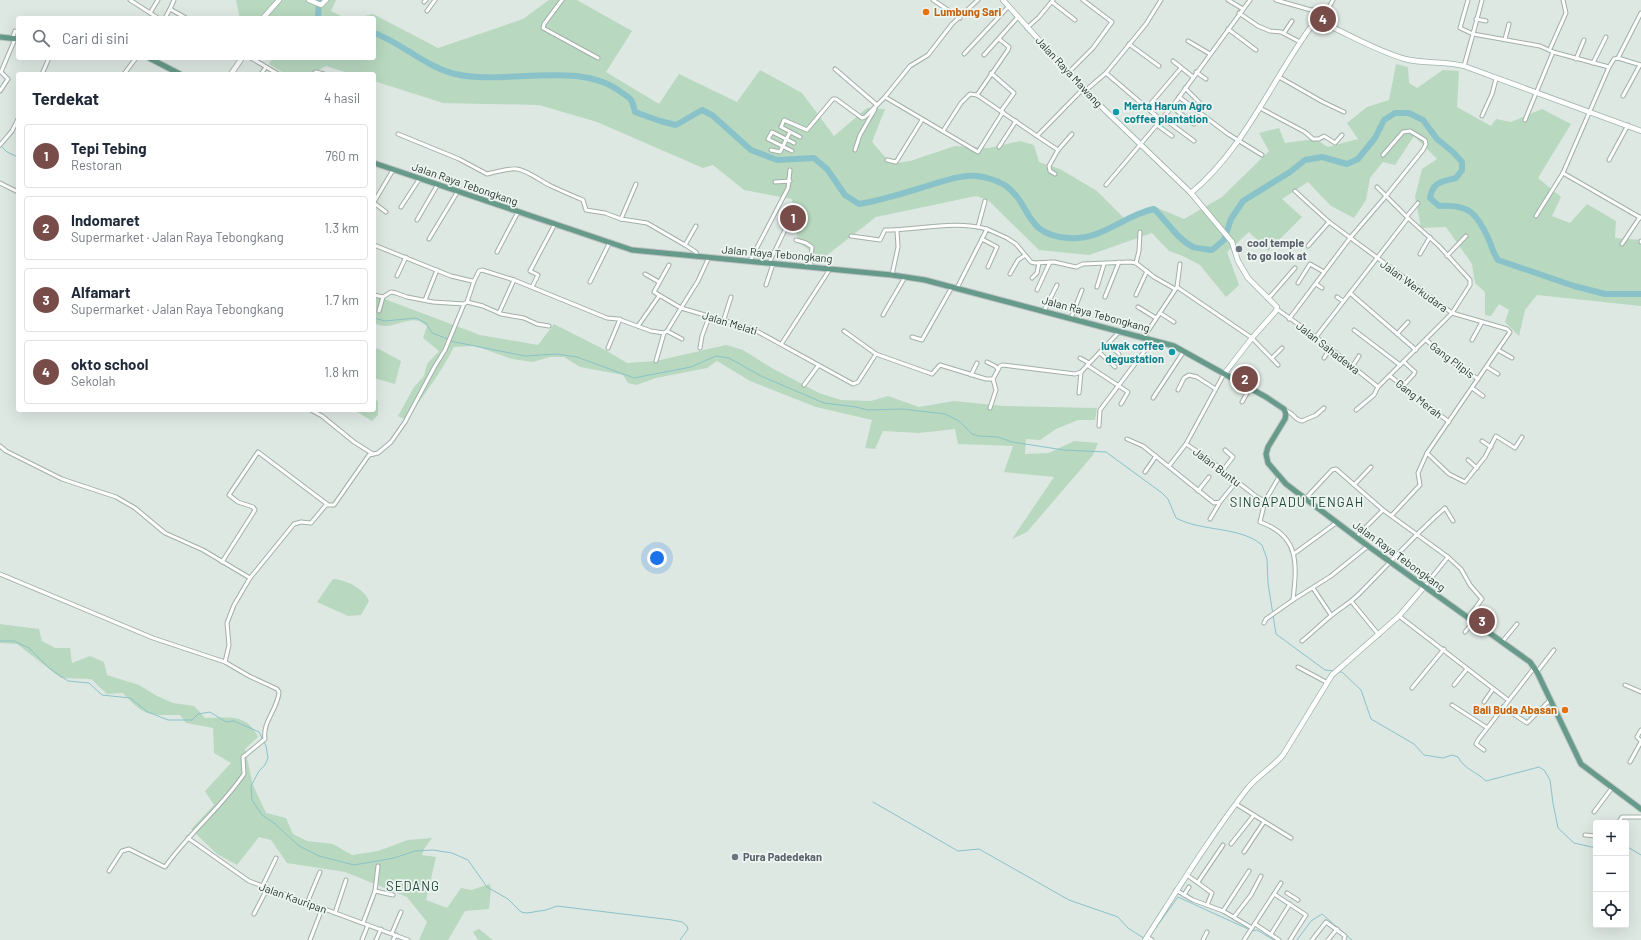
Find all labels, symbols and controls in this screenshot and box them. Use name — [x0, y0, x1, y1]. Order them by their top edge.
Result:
pin: 4 — [1310, 4, 1336, 34]
place label: Lumbung Sari — [934, 5, 1002, 18]
marker: Lumbung Sari — [921, 7, 931, 17]
search box — [16, 16, 376, 60]
icon: search — [30, 27, 52, 49]
text: Cari di sini — [62, 29, 129, 47]
street label: Jalan Raya Mawang — [1033, 34, 1106, 110]
text: Terdekat — [32, 88, 99, 108]
text: 4 hasil — [324, 90, 360, 106]
place label: Merta Harum Agro coffee plantation — [1124, 99, 1212, 125]
marker: Merta Harum Agro coffee plantation — [1111, 107, 1121, 117]
text: Tepi Tebing — [71, 139, 147, 157]
text: 1 — [44, 148, 48, 164]
text: 760 m — [325, 148, 359, 164]
text: Restoran — [71, 157, 122, 173]
street label: Jalan Raya Tebongkang — [410, 159, 520, 208]
pin: 1 — [780, 203, 806, 233]
text: Indomaret — [71, 211, 140, 229]
text: 2 — [42, 220, 50, 236]
text: 1.3 km — [324, 220, 359, 236]
text: Supermarket · Jalan Raya Tebongkang — [71, 229, 284, 245]
place label: cool temple to go look at — [1247, 236, 1307, 262]
street label: Jalan Raya Tebongkang — [721, 242, 833, 265]
marker: cool temple to go look at — [1234, 244, 1244, 254]
street label: Jalan Werkudara — [1378, 257, 1450, 314]
text: Alfamart — [71, 283, 130, 301]
text: 3 — [42, 292, 50, 308]
text: 1.7 km — [325, 292, 359, 308]
street label: Jalan Raya Tebongkang — [1041, 293, 1152, 334]
text: Supermarket · Jalan Raya Tebongkang — [71, 301, 284, 317]
street label: Jalan Melati — [701, 308, 759, 337]
street label: Jalan Sahadewa — [1294, 319, 1363, 376]
place label: luwak coffee degustation — [1101, 339, 1164, 365]
street label: Gang Plipis — [1427, 339, 1477, 381]
marker: luwak coffee degustation — [1167, 347, 1177, 357]
text: okto school — [71, 355, 148, 373]
text: 4 — [42, 364, 50, 380]
text: 1.8 km — [324, 364, 359, 380]
pin: 2 — [1232, 364, 1258, 394]
text: Sekolah — [71, 373, 116, 389]
street label: Gang Merah — [1393, 376, 1445, 421]
street label: Jalan Buntu — [1191, 444, 1244, 489]
district label: SINGAPADU TENGAH — [1230, 494, 1364, 510]
street label: Jalan Raya Tebongkang — [1350, 518, 1448, 594]
your location — [647, 548, 667, 568]
pin: 3 — [1469, 606, 1495, 636]
place label: Bali Buda Abasan — [1473, 703, 1557, 716]
marker: Bali Buda Abasan — [1560, 705, 1570, 715]
map controls — [1593, 820, 1629, 928]
button: + — [1593, 820, 1629, 856]
place label: Pura Padedekan — [743, 850, 822, 863]
marker: Pura Padedekan — [730, 852, 740, 862]
button: − — [1593, 856, 1629, 892]
district label: SEDANG — [386, 878, 440, 894]
street label: Jalan Kauripan — [258, 879, 329, 916]
button: locate — [1593, 892, 1629, 928]

